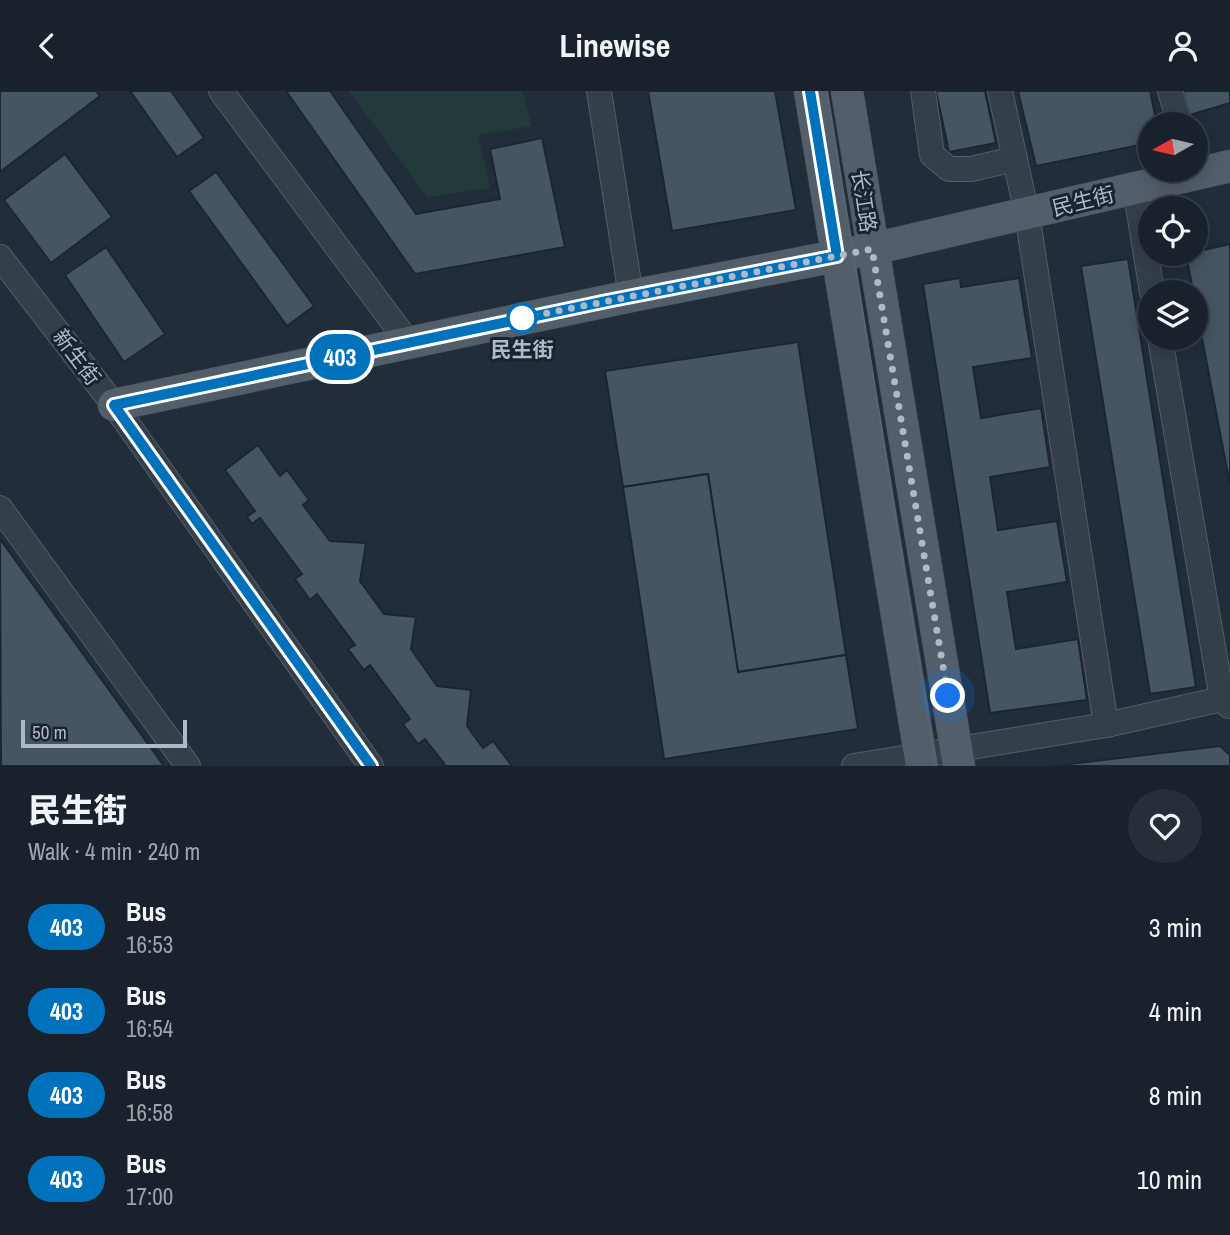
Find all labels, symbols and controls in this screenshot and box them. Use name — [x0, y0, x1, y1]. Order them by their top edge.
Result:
text: Linewise — [560, 24, 670, 67]
icon: back — [28, 27, 66, 65]
icon: person — [1164, 27, 1202, 65]
north arrow — [1138, 112, 1208, 182]
map controls — [1138, 112, 1208, 350]
street label: 长江路 — [845, 168, 883, 234]
street label: 民生街 — [1049, 179, 1117, 223]
button: locate — [1138, 196, 1208, 266]
button: layers — [1138, 280, 1208, 350]
marker: 民生街 — [507, 303, 537, 333]
street label: 新生街 — [46, 323, 108, 391]
line badge: 403 — [300, 334, 380, 380]
place label: 民生街 — [491, 335, 554, 364]
text: 403 — [324, 341, 356, 373]
your location — [930, 678, 965, 713]
scale bar — [21, 717, 187, 749]
text: 50 m — [32, 719, 67, 745]
text: 民生街 — [28, 788, 127, 832]
button: heart — [1128, 789, 1202, 863]
text: Walk · 4 min · 240 m — [28, 836, 200, 867]
text: Bus — [126, 894, 166, 929]
text: 3 min — [1149, 910, 1202, 945]
text: 403 — [50, 911, 83, 943]
text: 16:53 — [126, 929, 173, 960]
text: Bus — [126, 978, 166, 1013]
text: 4 min — [1149, 994, 1202, 1029]
text: 403 — [50, 995, 83, 1027]
text: 16:54 — [126, 1013, 173, 1044]
text: Bus — [126, 1062, 166, 1097]
text: 8 min — [1149, 1078, 1202, 1113]
text: 403 — [50, 1079, 83, 1111]
text: 16:58 — [126, 1097, 173, 1128]
text: Bus — [126, 1146, 166, 1181]
text: 10 min — [1137, 1162, 1202, 1197]
text: 403 — [50, 1163, 83, 1195]
text: 17:00 — [126, 1181, 173, 1212]

